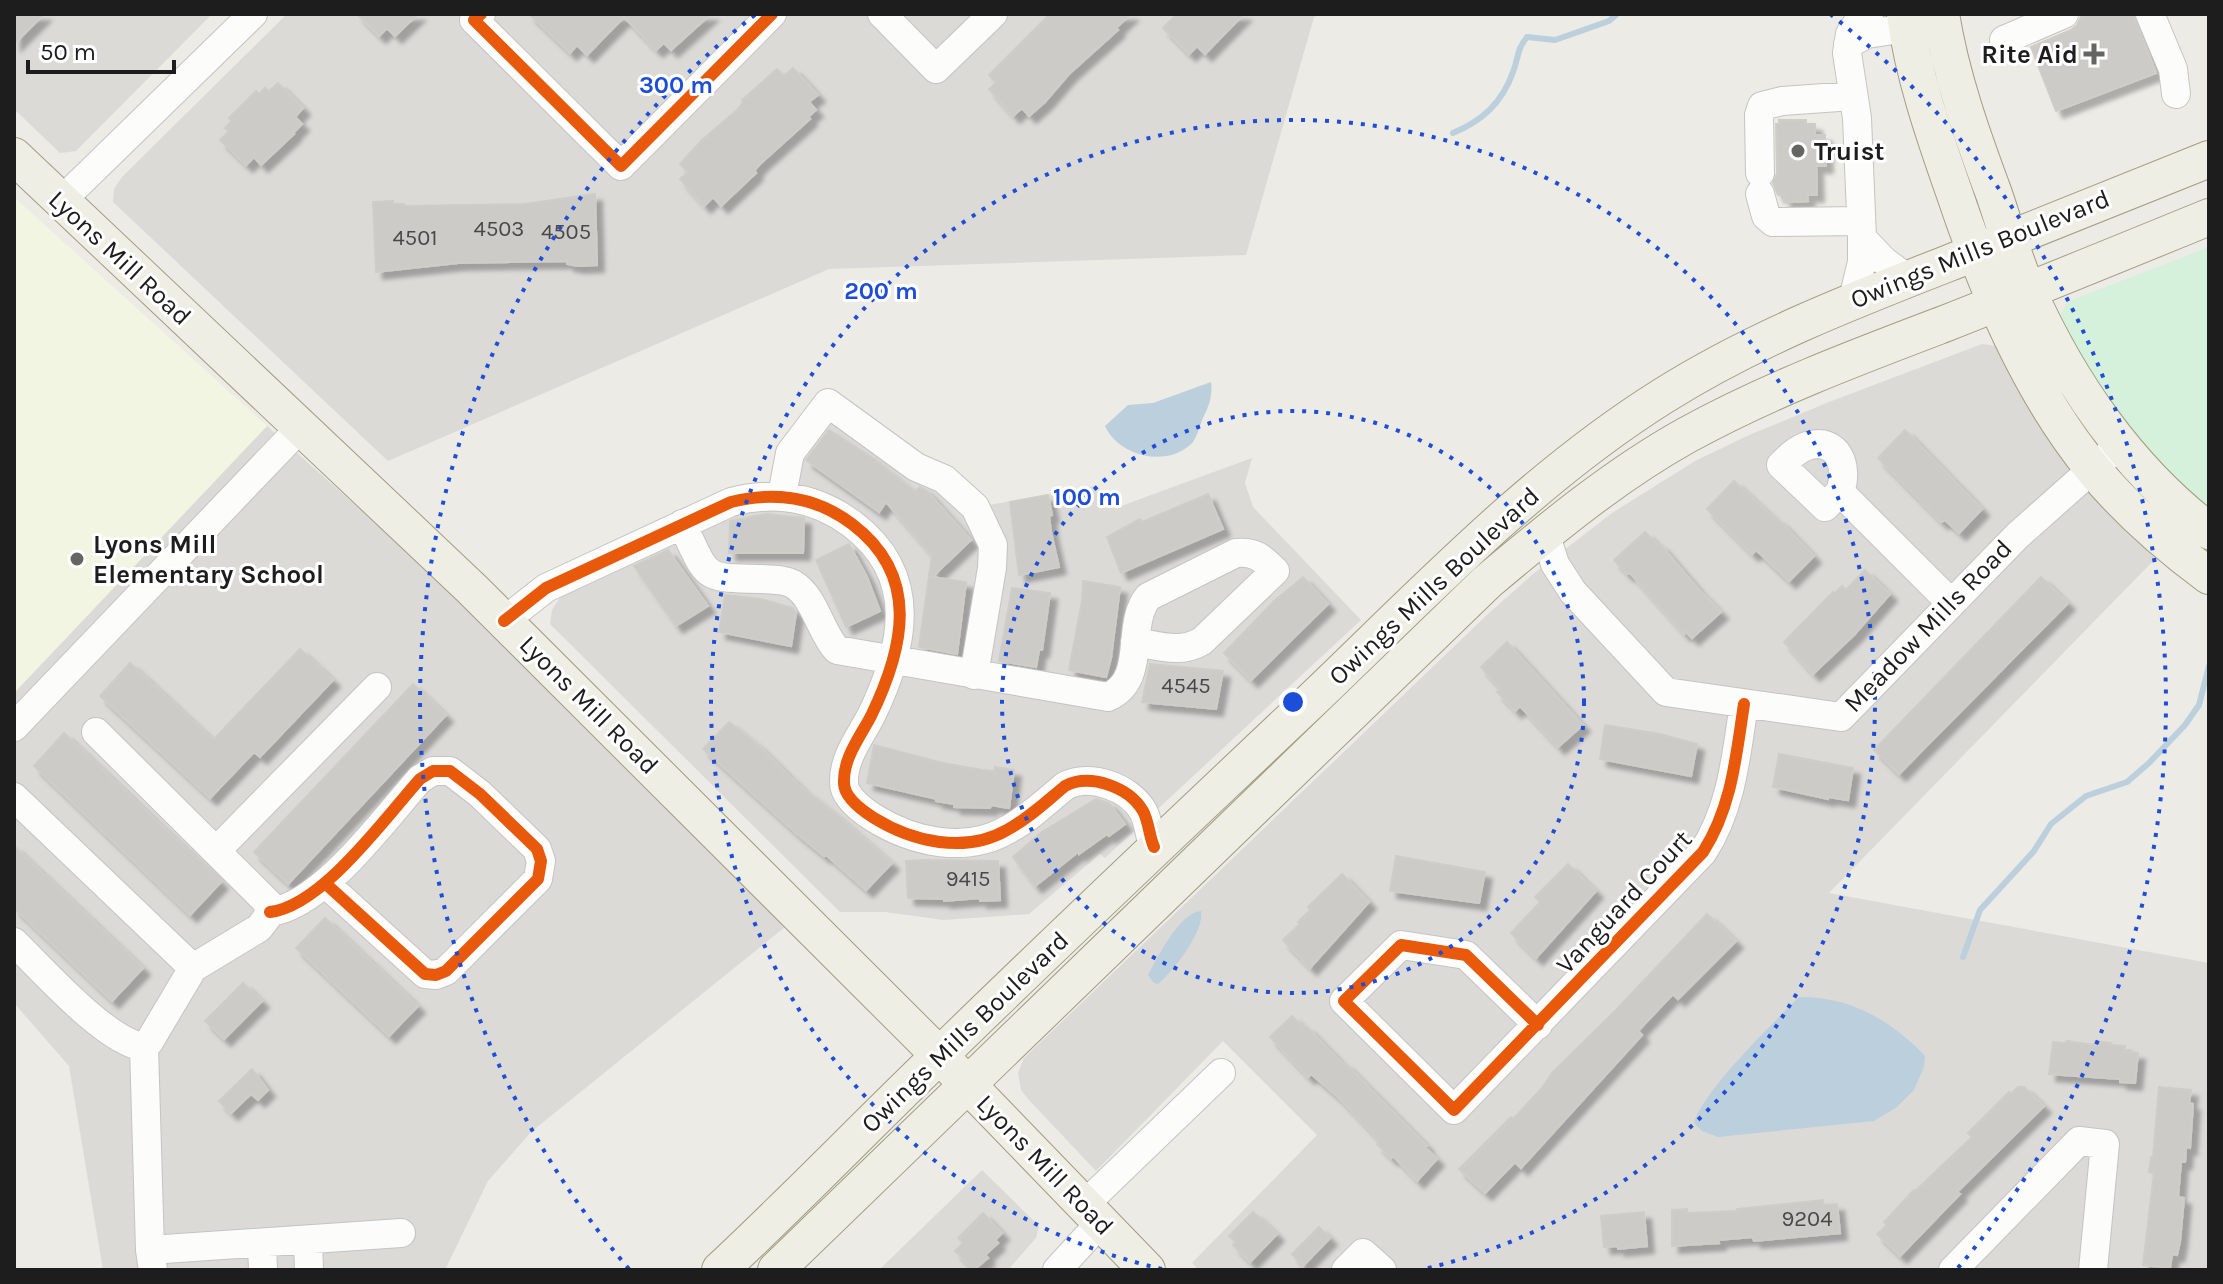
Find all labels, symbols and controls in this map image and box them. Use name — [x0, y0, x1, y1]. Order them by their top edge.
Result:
scale bar — [28, 24, 174, 74]
text: 50 m — [40, 38, 96, 66]
place label: Rite Aid — [1981, 39, 2078, 70]
marker: Rite Aid — [2085, 45, 2103, 63]
text: 300 m — [639, 71, 713, 99]
place label: Truist — [1814, 136, 1885, 167]
marker: Truist — [1789, 142, 1807, 160]
street label: Owings Mills Boulevard — [1846, 183, 2114, 315]
street label: Lyons Mill Road — [42, 184, 198, 332]
house number: 4503 — [474, 216, 524, 242]
house number: 4505 — [541, 219, 591, 245]
house number: 4501 — [392, 225, 438, 251]
text: 200 m — [844, 277, 918, 305]
street label: Owings Mills Boulevard — [1322, 480, 1546, 692]
text: 100 m — [1053, 483, 1121, 511]
place label: Lyons Mill Elementary School — [93, 529, 324, 590]
street label: Meadow Mills Road — [1838, 533, 2018, 719]
marker: Lyons Mill Elementary School — [68, 550, 86, 568]
street label: Lyons Mill Road — [513, 629, 665, 781]
house number: 4545 — [1161, 673, 1211, 699]
centre of rings — [1279, 688, 1307, 716]
street label: Vanguard Court — [1550, 824, 1698, 980]
house number: 9415 — [946, 866, 990, 892]
street label: Owings Mills Boulevard — [855, 925, 1075, 1139]
street label: Lyons Mill Road — [970, 1088, 1120, 1242]
house number: 9204 — [1782, 1206, 1832, 1232]

